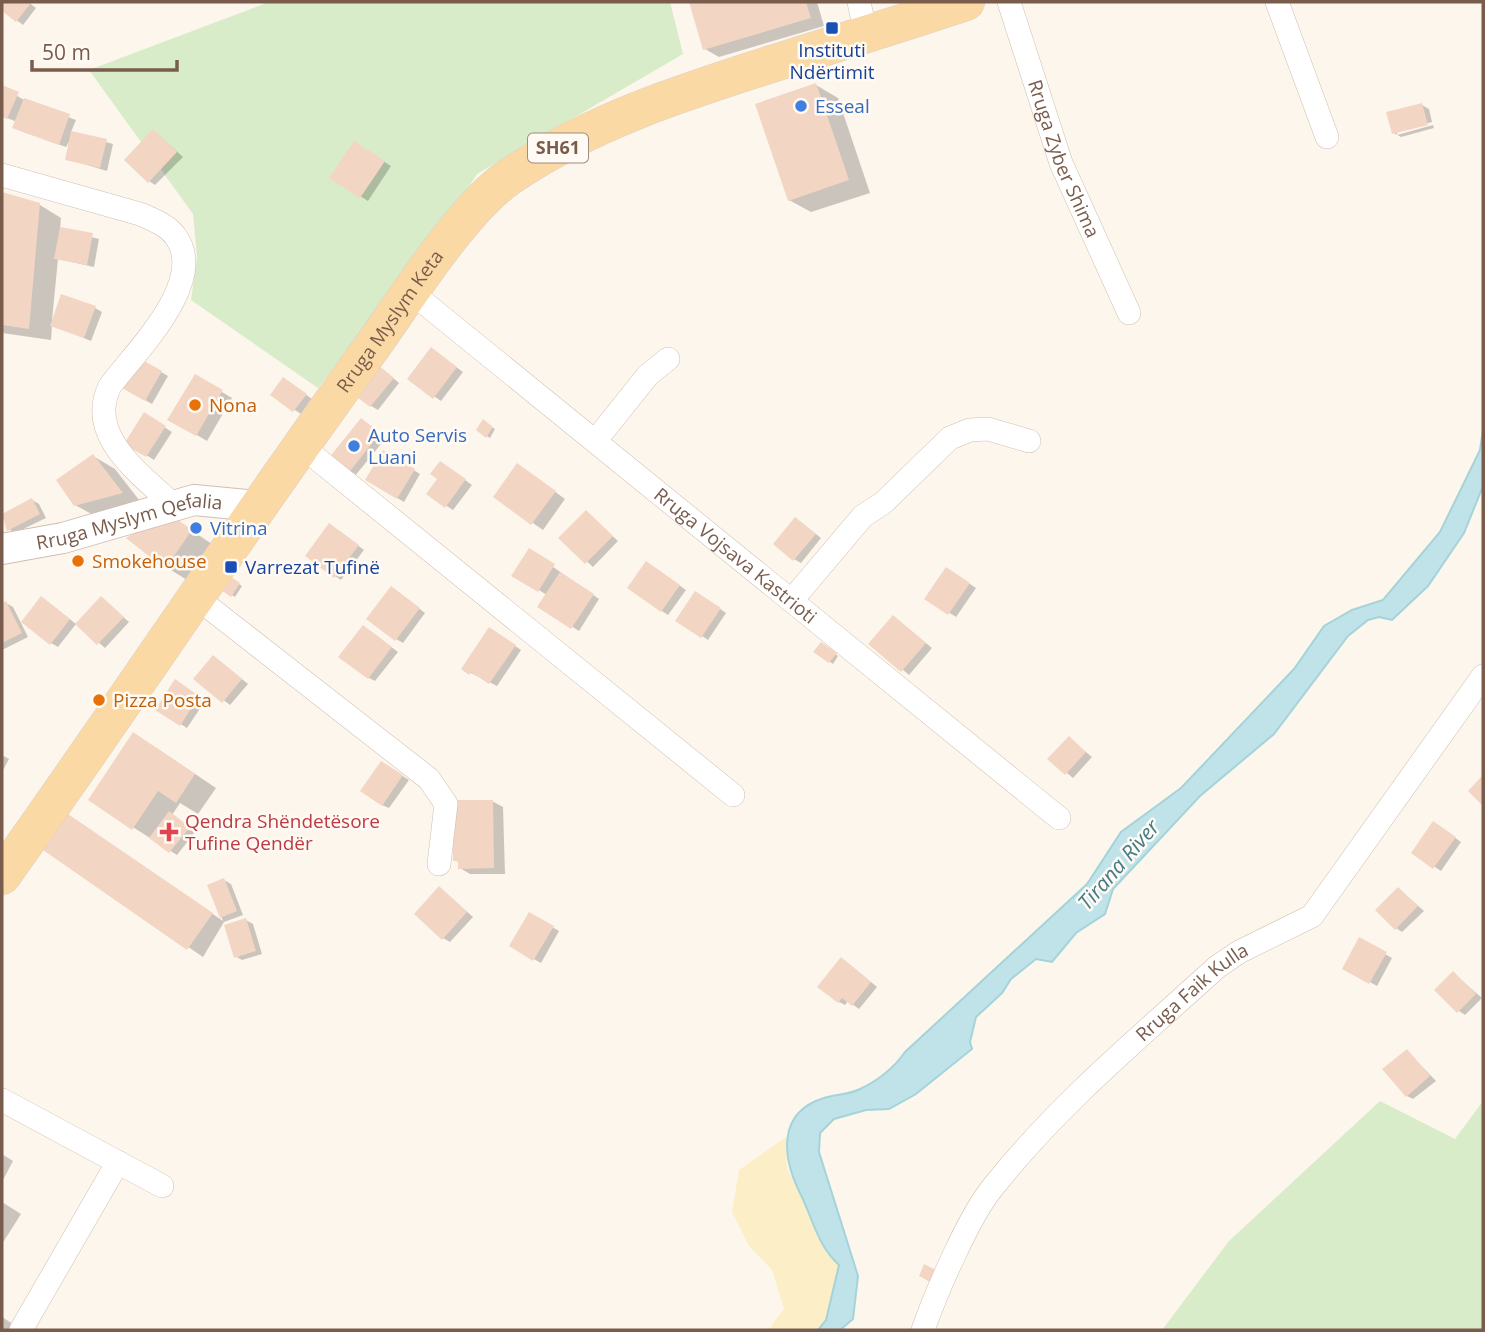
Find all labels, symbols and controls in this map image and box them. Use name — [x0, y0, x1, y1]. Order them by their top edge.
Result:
marker: Instituti Ndërtimit — [824, 20, 840, 36]
scale bar — [32, 28, 177, 72]
place label: Instituti Ndërtimit — [789, 37, 875, 85]
text: 50 m — [42, 38, 91, 66]
street label: Rruga Zyber Shima — [1022, 76, 1106, 242]
place label: Esseal — [815, 93, 870, 119]
marker: Esseal — [793, 98, 809, 114]
road number: SH61 — [528, 134, 588, 162]
street label: Rruga Myslym Keta — [330, 244, 449, 398]
place label: Nona — [209, 392, 257, 418]
marker: Nona — [187, 397, 203, 413]
place label: Auto Servis Luani — [368, 422, 467, 470]
marker: Auto Servis Luani — [346, 438, 362, 454]
street label: Rruga Vojsava Kastrioti — [649, 481, 822, 629]
street label: Rruga Myslym Qefalia — [34, 487, 224, 556]
place label: Vitrina — [210, 515, 268, 541]
marker: Vitrina — [188, 520, 204, 536]
place label: Smokehouse — [92, 548, 207, 574]
marker: Smokehouse — [70, 553, 86, 569]
place label: Varrezat Tufinë — [245, 554, 380, 580]
marker: Varrezat Tufinë — [223, 559, 239, 575]
place label: Pizza Posta — [113, 687, 212, 713]
marker: Pizza Posta — [91, 692, 107, 708]
place label: Qendra Shëndetësore Tufine Qendër — [185, 808, 380, 856]
water label: Tirana River — [1071, 813, 1166, 915]
marker: Qendra Shëndetësore Tufine Qendër — [159, 822, 179, 842]
street label: Rruga Faik Kulla — [1130, 937, 1252, 1047]

